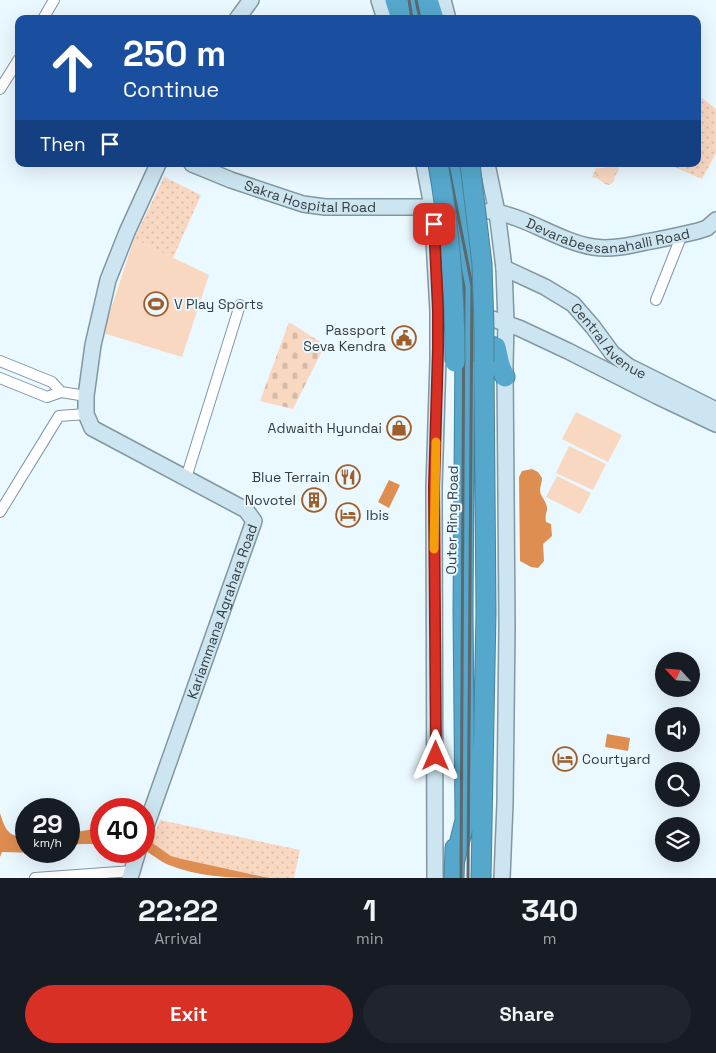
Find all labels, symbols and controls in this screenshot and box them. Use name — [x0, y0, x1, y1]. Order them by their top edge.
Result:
text: 250 m — [123, 32, 226, 76]
icon: ahead — [40, 35, 105, 100]
text: Continue — [123, 75, 219, 103]
icon: arrive — [96, 130, 124, 158]
text: Then — [40, 132, 86, 157]
street label: Sakra Hospital Road — [242, 176, 376, 216]
pin — [413, 203, 455, 245]
icon: arrive — [420, 210, 448, 238]
street label: Devarabeesanahalli Road — [523, 214, 691, 257]
sports icon: V Play Sports — [143, 291, 169, 317]
place label: V Play Sports — [174, 295, 263, 313]
street label: Central Avenue — [567, 299, 650, 383]
place label: Passport Seva Kendra — [303, 321, 386, 355]
public building icon: Passport Seva Kendra — [391, 325, 417, 351]
shop icon: Adwaith Hyundai — [386, 415, 412, 441]
place label: Adwaith Hyundai — [268, 419, 382, 437]
restaurant icon: Blue Terrain — [335, 464, 361, 490]
street label: Outer Ring Road — [442, 465, 462, 575]
place label: Blue Terrain — [252, 468, 330, 486]
building icon: Novotel — [301, 487, 327, 513]
place label: Novotel — [245, 491, 296, 509]
hotel icon: Ibis — [335, 502, 361, 528]
place label: Ibis — [366, 506, 389, 524]
street label: Kariammana Agrahara Road — [183, 521, 261, 701]
north arrow — [655, 652, 700, 698]
map controls — [655, 652, 700, 862]
button: sound — [655, 707, 700, 752]
position arrow — [409, 729, 461, 781]
hotel icon: Courtyard — [552, 746, 578, 772]
place label: Courtyard — [582, 750, 651, 768]
button: search — [655, 762, 700, 807]
speed limit sign: 40 — [90, 798, 155, 863]
text: 29 — [32, 808, 63, 840]
button: layers — [655, 817, 700, 862]
text: km/h — [33, 835, 62, 851]
text: 22:22 — [138, 891, 218, 930]
text: 1 — [363, 891, 377, 930]
text: 340 — [521, 891, 578, 930]
text: Arrival — [154, 928, 202, 949]
text: min — [356, 928, 383, 949]
text: m — [543, 928, 557, 949]
button: Exit — [25, 985, 353, 1043]
button: Share — [363, 985, 691, 1043]

